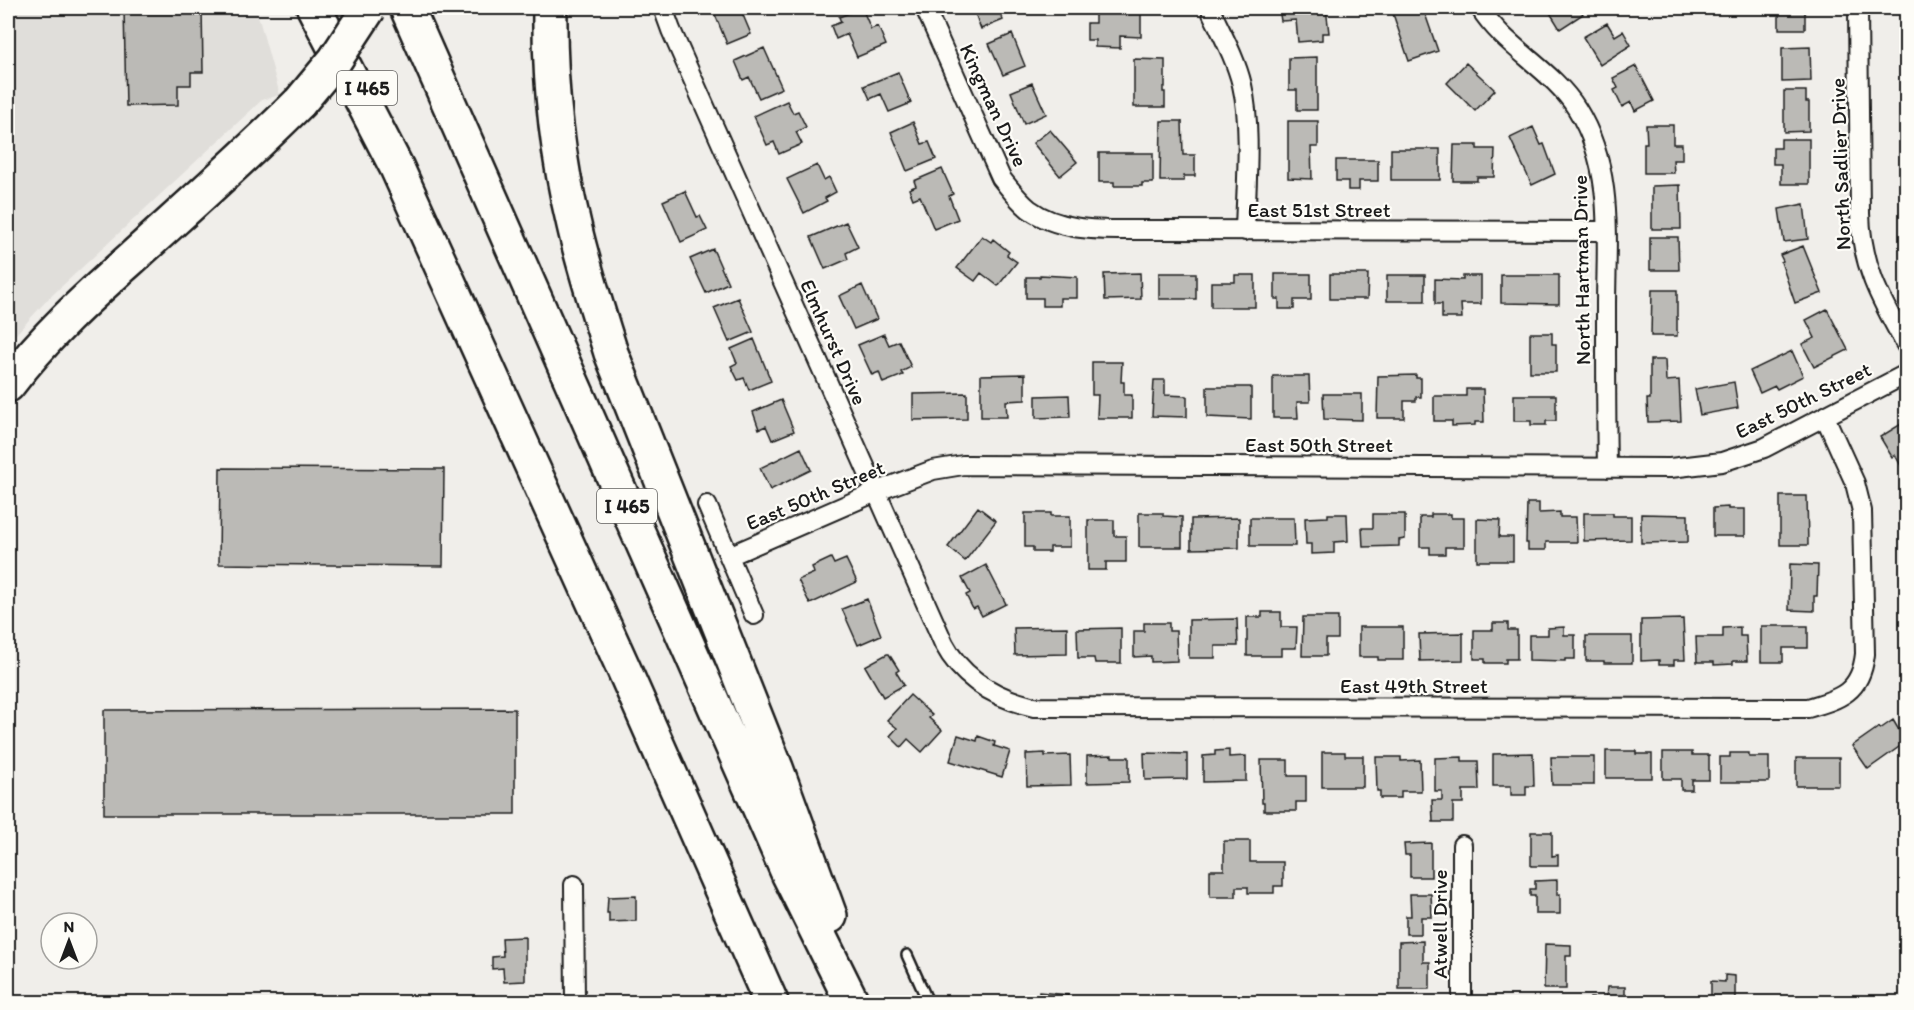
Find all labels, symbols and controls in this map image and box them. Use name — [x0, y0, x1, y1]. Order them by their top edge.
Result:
street label: Kingman Drive — [955, 40, 1033, 170]
road number: I 465 — [337, 71, 397, 105]
street label: North Sadlier Drive — [1824, 77, 1856, 251]
street label: North Hartman Drive — [1567, 175, 1595, 365]
street label: East 51st Street — [1247, 197, 1391, 222]
street label: Elmhurst Drive — [795, 275, 873, 409]
street label: East 50th Street — [1731, 356, 1875, 444]
street label: East 50th Street — [1245, 432, 1393, 457]
street label: East 50th Street — [742, 454, 888, 535]
road number: I 465 — [597, 489, 657, 523]
street label: East 49th Street — [1340, 673, 1488, 698]
street label: Atwell Drive — [1427, 869, 1452, 979]
north arrow — [39, 911, 99, 971]
text: N — [64, 917, 74, 936]

